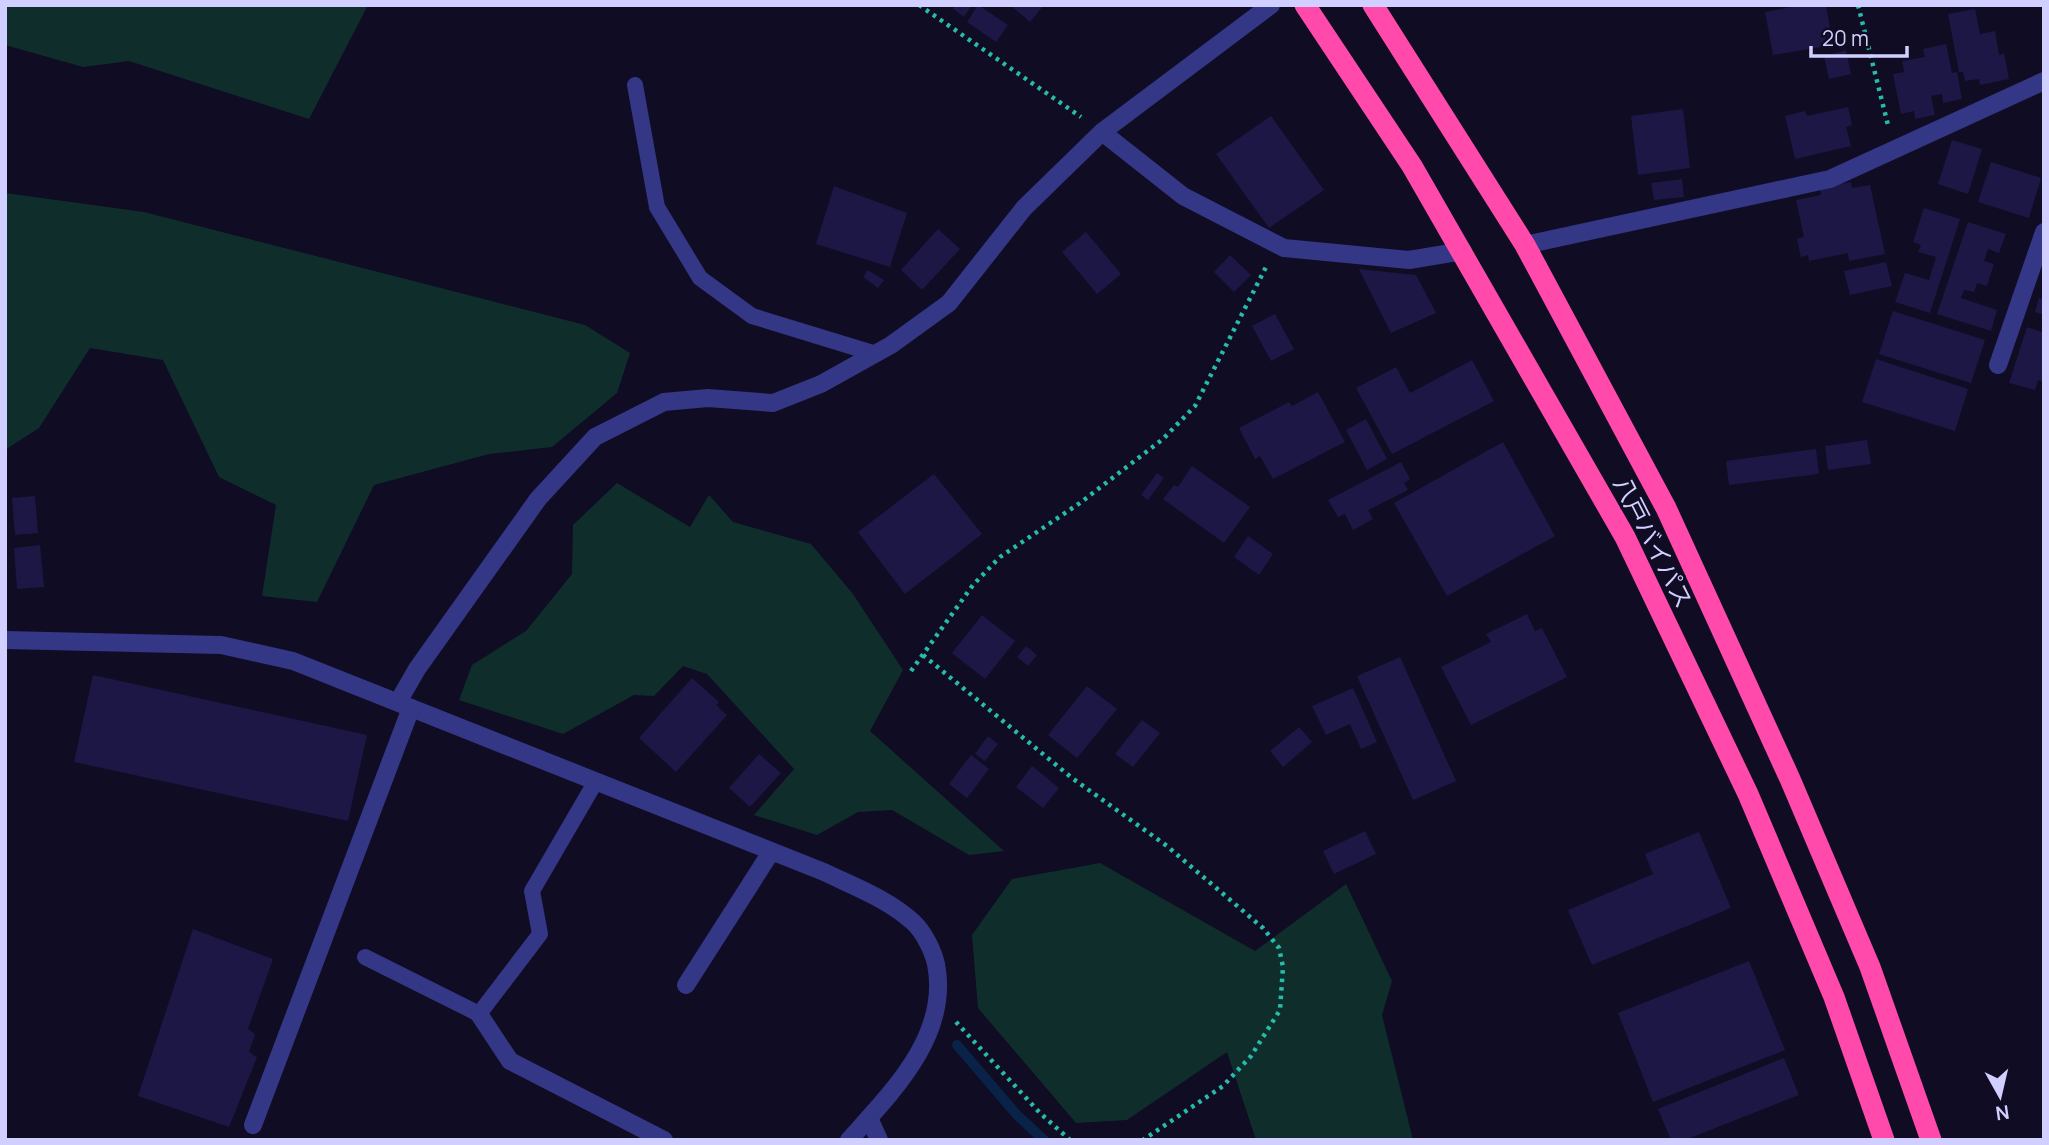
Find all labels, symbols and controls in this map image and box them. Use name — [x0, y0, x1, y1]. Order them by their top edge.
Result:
scale bar — [1811, 14, 1907, 58]
text: 20 m — [1822, 24, 1869, 52]
street label: 八戸バイパス — [1607, 471, 1701, 613]
north arrow — [1965, 1061, 2035, 1131]
text: N — [1994, 1099, 2011, 1127]

